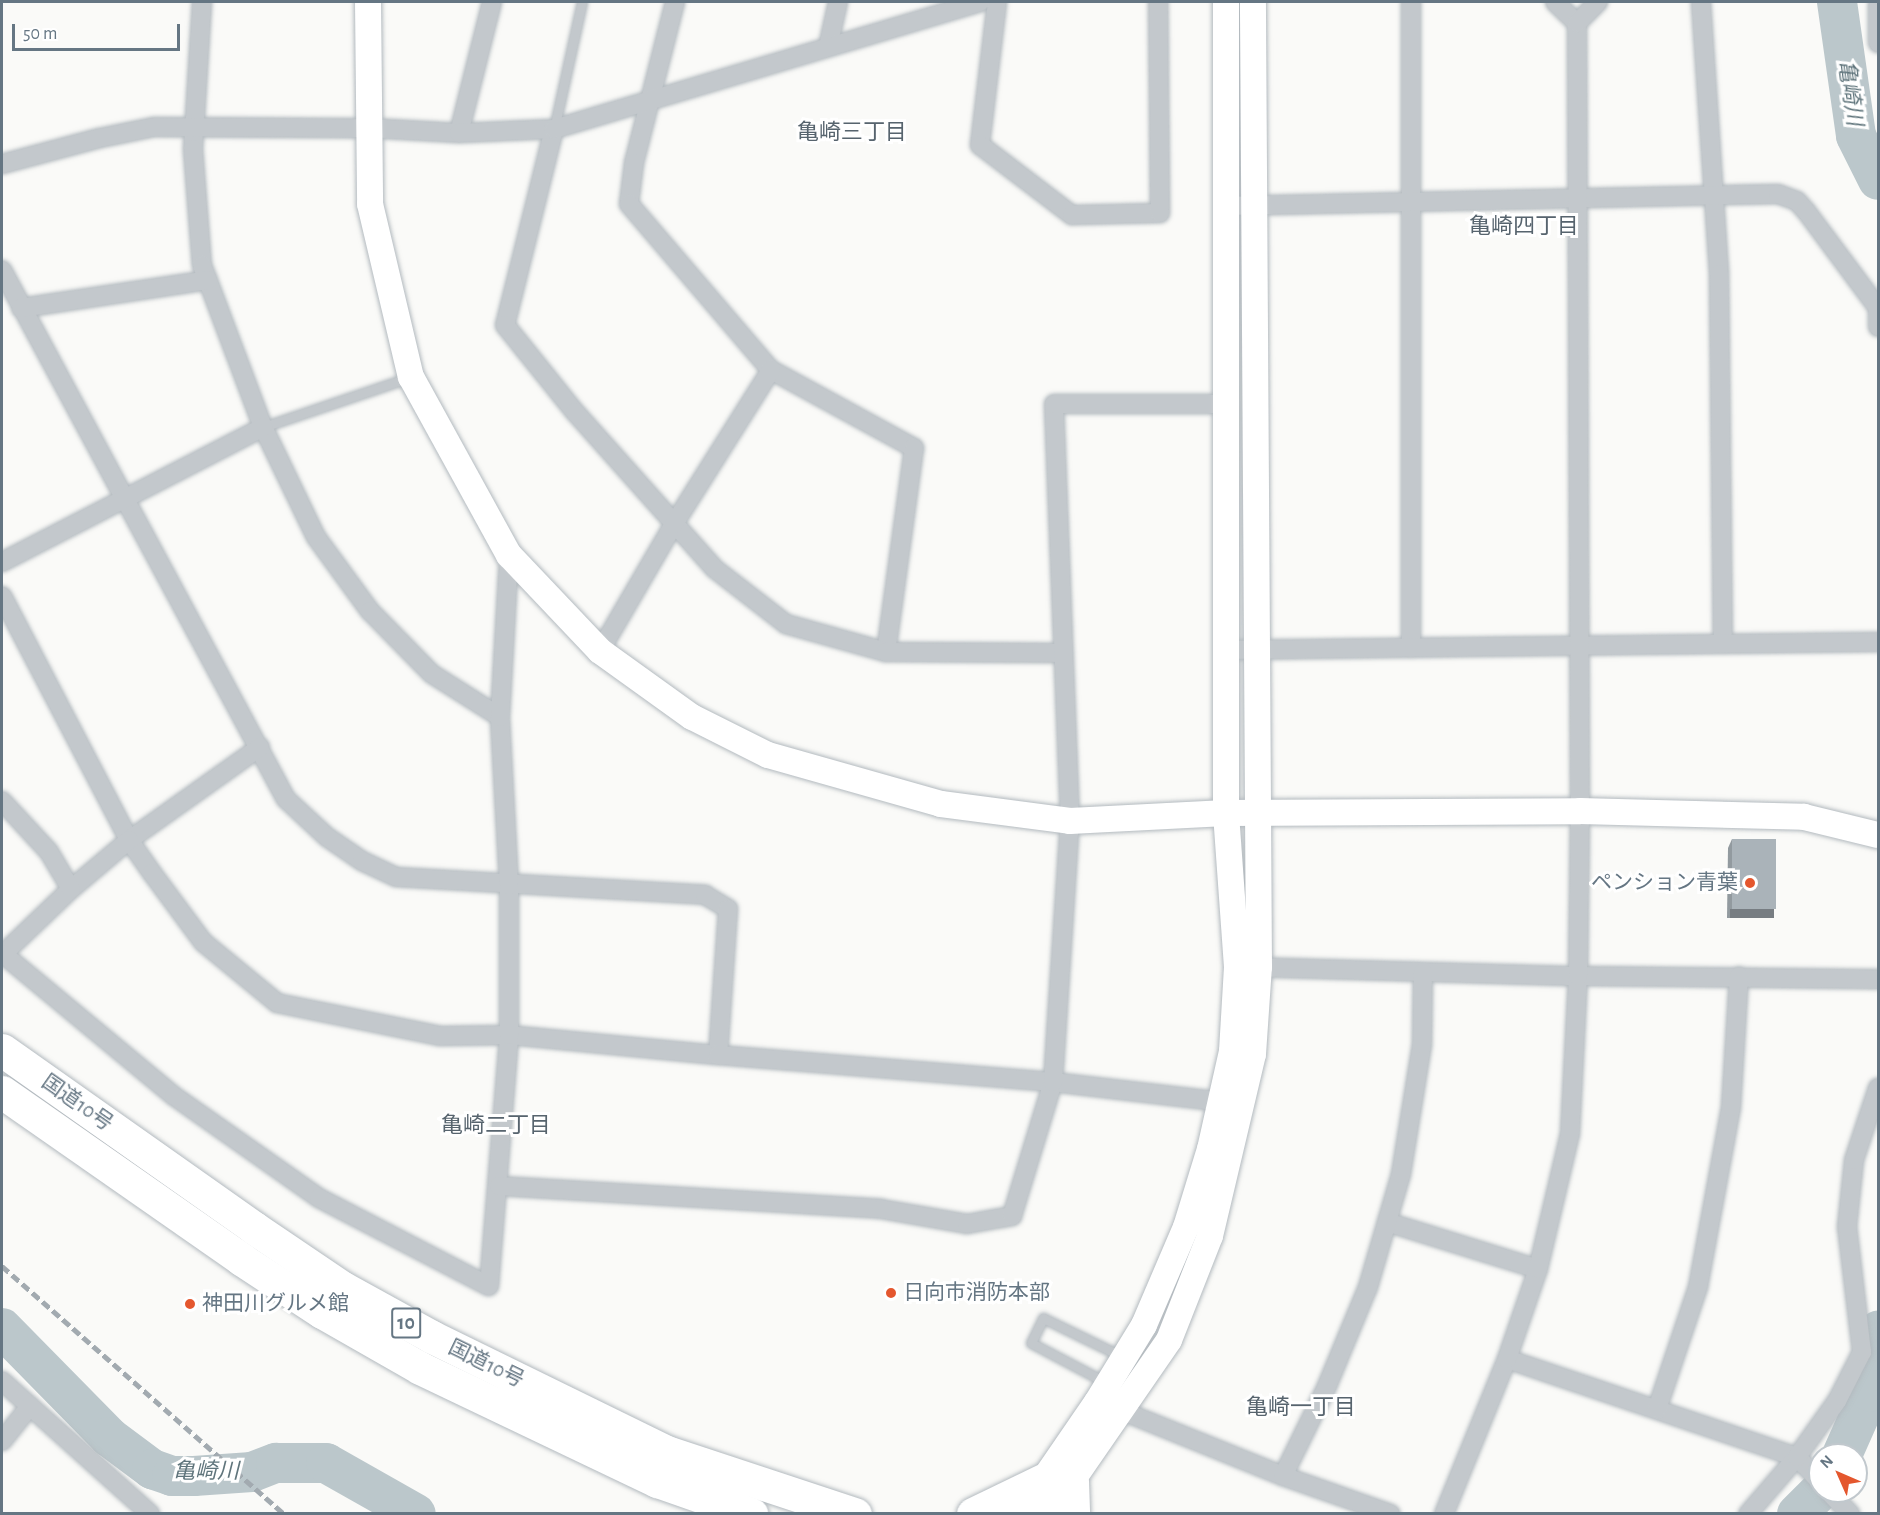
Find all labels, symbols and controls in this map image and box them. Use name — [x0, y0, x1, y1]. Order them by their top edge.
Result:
scale bar — [15, 12, 183, 50]
text: 50 m — [23, 25, 57, 43]
water label: 亀崎川 — [1832, 58, 1868, 128]
district label: 亀崎三丁目 — [797, 120, 907, 146]
district label: 亀崎四丁目 — [1469, 214, 1579, 240]
place label: ペンション青葉 — [1591, 870, 1738, 896]
marker: ペンション青葉 — [1743, 876, 1757, 890]
street label: 国道10号 — [36, 1069, 118, 1137]
district label: 亀崎二丁目 — [441, 1113, 551, 1139]
place label: 日向市消防本部 — [903, 1280, 1050, 1306]
marker: 日向市消防本部 — [884, 1286, 898, 1300]
place label: 神田川グルメ館 — [202, 1291, 349, 1317]
marker: 神田川グルメ館 — [183, 1297, 197, 1311]
road number: 10 — [391, 1306, 421, 1340]
street label: 国道10号 — [444, 1335, 528, 1393]
district label: 亀崎一丁目 — [1246, 1395, 1356, 1421]
north arrow — [1808, 1443, 1868, 1503]
text: N — [1817, 1452, 1836, 1471]
water label: 亀崎川 — [173, 1459, 239, 1485]

